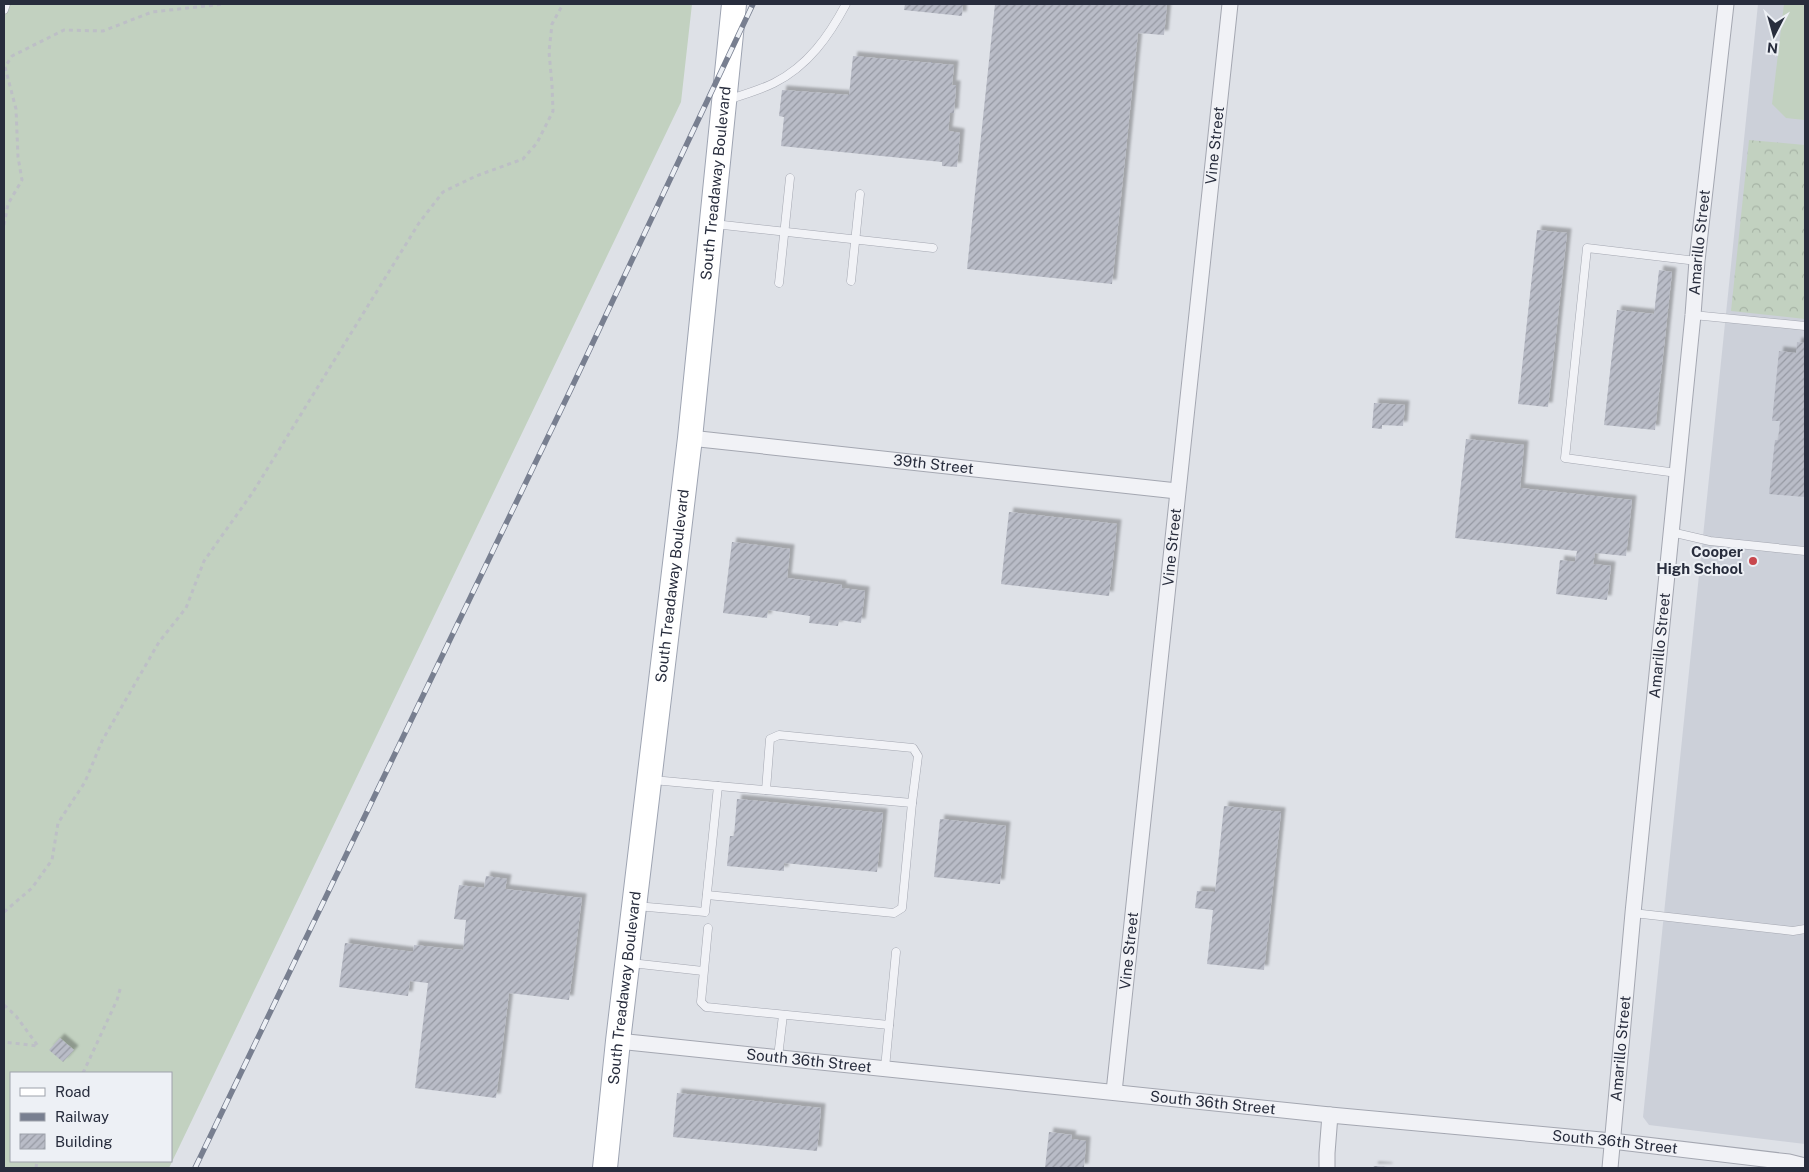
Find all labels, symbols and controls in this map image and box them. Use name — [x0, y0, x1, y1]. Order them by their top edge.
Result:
north arrow — [1749, 10, 1799, 60]
text: N — [1766, 39, 1779, 56]
street label: South Treadaway Boulevard — [697, 85, 734, 281]
street label: Vine Street — [1202, 105, 1227, 185]
street label: Amarillo Street — [1685, 188, 1713, 296]
street label: 39th Street — [893, 451, 975, 477]
street label: South Treadaway Boulevard — [652, 488, 692, 684]
street label: Vine Street — [1159, 507, 1184, 587]
place label: Cooper High School — [1656, 543, 1743, 577]
marker: Cooper High School — [1747, 555, 1759, 567]
street label: Amarillo Street — [1646, 592, 1673, 699]
street label: South Treadaway Boulevard — [605, 890, 644, 1086]
street label: Vine Street — [1116, 911, 1141, 991]
street label: Amarillo Street — [1607, 995, 1634, 1102]
street label: South 36th Street — [745, 1045, 873, 1075]
legend — [10, 1072, 172, 1162]
text: Road — [55, 1083, 91, 1100]
street label: South 36th Street — [1149, 1087, 1277, 1117]
text: Railway — [55, 1108, 109, 1125]
street label: South 36th Street — [1551, 1127, 1679, 1157]
text: Building — [55, 1133, 113, 1150]

